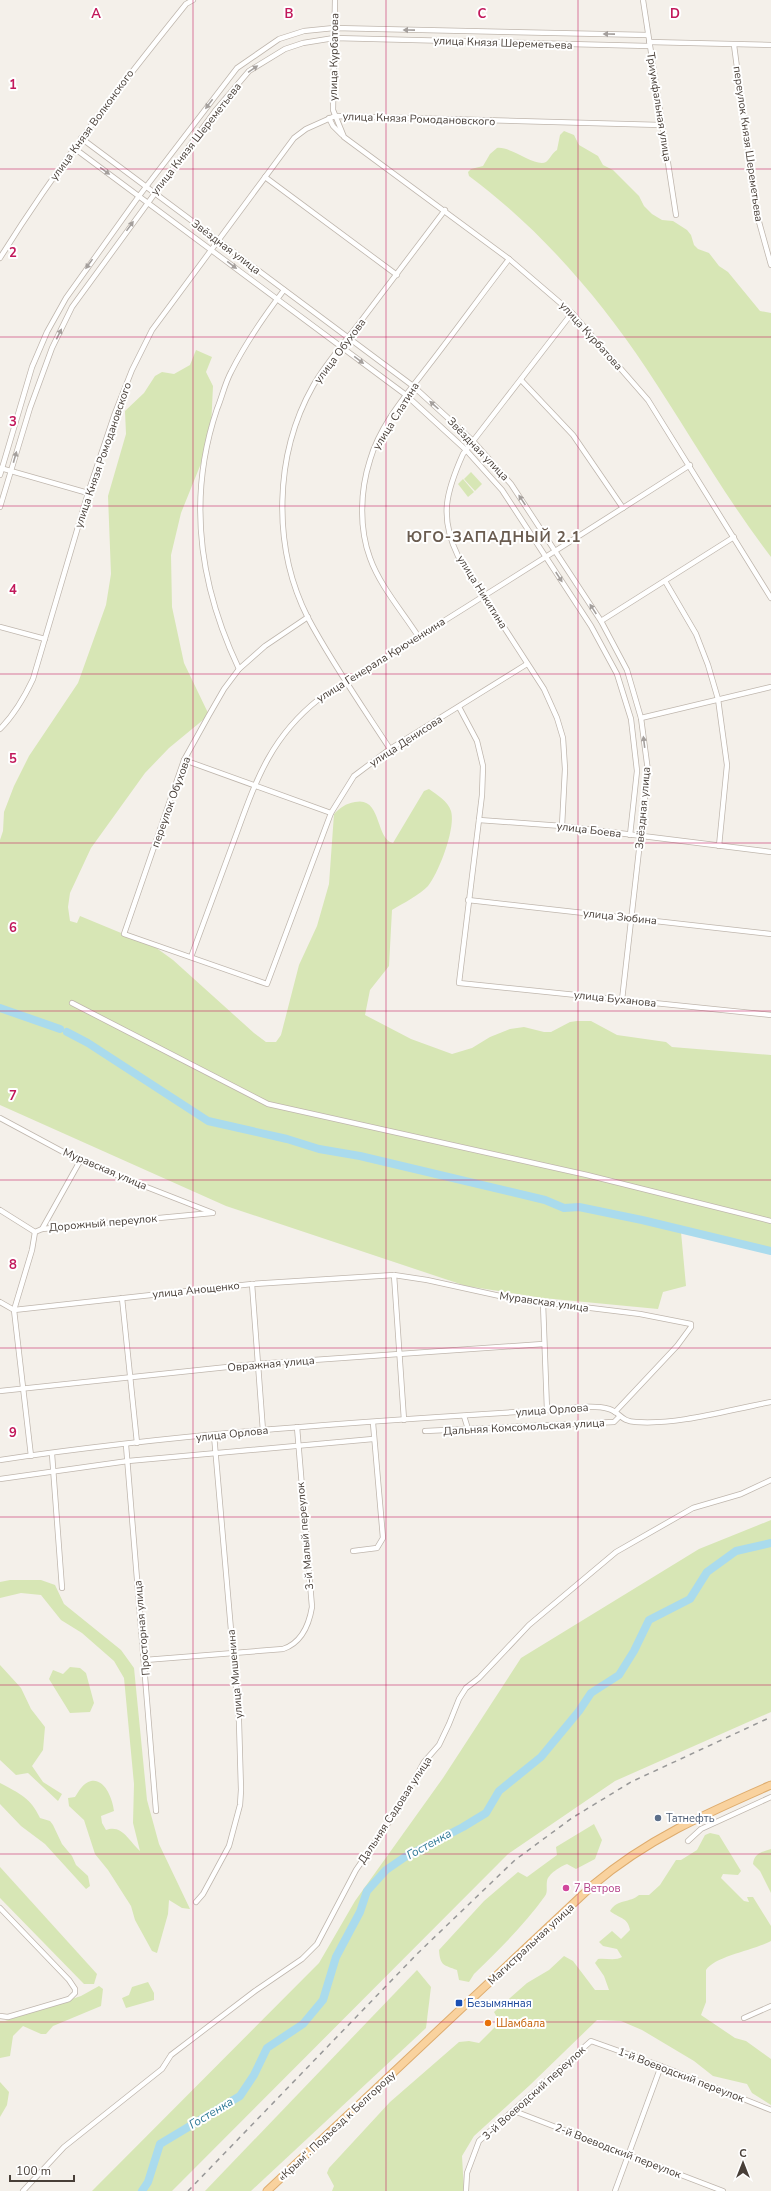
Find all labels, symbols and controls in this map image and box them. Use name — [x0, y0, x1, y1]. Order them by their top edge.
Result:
text: A — [91, 5, 101, 23]
text: B — [285, 5, 294, 23]
text: C — [478, 5, 487, 23]
text: D — [670, 5, 680, 23]
street label: улица Курбатова — [326, 13, 342, 101]
one-way arrow — [403, 26, 415, 33]
one-way arrow — [602, 31, 615, 37]
street label: улица Князя Шереметьева — [433, 33, 573, 53]
street label: Триумфальная улица — [643, 51, 675, 163]
one-way arrow — [248, 65, 259, 73]
street label: переулок Князя Шереметьева — [730, 65, 766, 223]
street label: улица Князя Волконского — [47, 66, 137, 184]
text: 1 — [9, 76, 17, 94]
street label: улица Князя Шереметьева — [147, 80, 245, 198]
one-way arrow — [204, 98, 213, 109]
street label: улица Князя Ромодановского — [342, 109, 496, 129]
one-way arrow — [100, 167, 111, 175]
street label: Звёздная улица — [188, 216, 264, 278]
one-way arrow — [126, 221, 134, 231]
text: 2 — [9, 244, 17, 262]
one-way arrow — [85, 259, 93, 269]
one-way arrow — [227, 261, 238, 269]
street label: улица Курбатова — [556, 298, 626, 374]
street label: улица Обухова — [311, 315, 369, 387]
one-way arrow — [55, 328, 62, 340]
one-way arrow — [354, 356, 364, 364]
street label: улица Слатина — [369, 379, 423, 453]
street label: улица Князя Ромодановского — [71, 380, 135, 530]
one-way arrow — [429, 401, 438, 410]
text: 3 — [9, 413, 17, 431]
street label: Звёздная улица — [444, 414, 512, 484]
one-way arrow — [12, 450, 18, 462]
one-way arrow — [518, 495, 526, 505]
district label: ЮГО-ЗАПАДНЫЙ 2.1 — [406, 527, 582, 547]
street label: улица Никитина — [453, 552, 511, 632]
one-way arrow — [555, 572, 563, 582]
text: 4 — [9, 581, 17, 599]
one-way arrow — [589, 604, 597, 614]
street label: улица Генерала Крюченкина — [314, 614, 448, 706]
street label: улица Денисова — [367, 712, 445, 770]
one-way arrow — [641, 736, 647, 748]
text: 5 — [9, 750, 17, 768]
street label: переулок Обухова — [148, 754, 194, 849]
street label: Звёздная улица — [632, 766, 654, 850]
street label: улица Боева — [556, 819, 622, 841]
street label: улица Зюбина — [582, 906, 658, 928]
text: 6 — [9, 919, 17, 937]
street label: улица Буханова — [573, 987, 657, 1011]
text: 7 — [9, 1087, 17, 1105]
street label: Муравская улица — [61, 1145, 149, 1194]
street label: Дорожный переулок — [48, 1211, 158, 1235]
text: 8 — [9, 1256, 17, 1274]
street label: улица Анощенко — [152, 1278, 240, 1302]
street label: Муравская улица — [498, 1288, 590, 1316]
street label: Овражная улица — [227, 1353, 315, 1375]
street label: улица Орлова — [515, 1400, 589, 1420]
street label: Дальняя Комсомольская улица — [443, 1415, 605, 1439]
street label: улица Орлова — [195, 1423, 269, 1445]
text: 9 — [9, 1424, 17, 1442]
street label: 3-й Малый переулок — [293, 1481, 317, 1590]
street label: Просторная улица — [130, 1580, 154, 1676]
street label: улица Мишенина — [224, 1629, 246, 1719]
street label: Дальняя Садовая улица — [355, 1753, 435, 1867]
place label: Татнефть — [666, 1811, 715, 1826]
marker: Татнефть — [653, 1813, 663, 1823]
water label: Гостенка — [404, 1825, 454, 1863]
place label: 7 Ветров — [574, 1881, 620, 1896]
marker: 7 Ветров — [561, 1883, 571, 1893]
street label: Магистральная улица — [485, 1900, 578, 1988]
place label: Безымянная — [467, 1996, 532, 2011]
marker: Безымянная — [454, 1998, 464, 2008]
place label: Шамбала — [496, 2016, 545, 2031]
marker: Шамбала — [483, 2018, 493, 2028]
street label: 3-й Воеводский переулок — [479, 2042, 589, 2143]
street label: 1-й Воеводский переулок — [616, 2044, 746, 2106]
street label: «Крым“. Подъезд к Белгороду — [275, 2067, 399, 2185]
water label: Гостенка — [186, 2093, 236, 2133]
street label: 2-й Воеводский переулок — [553, 2120, 683, 2182]
north arrow — [723, 2143, 763, 2183]
text: С — [739, 2146, 747, 2161]
scale bar — [10, 2157, 74, 2183]
text: 100 m — [16, 2163, 51, 2179]

